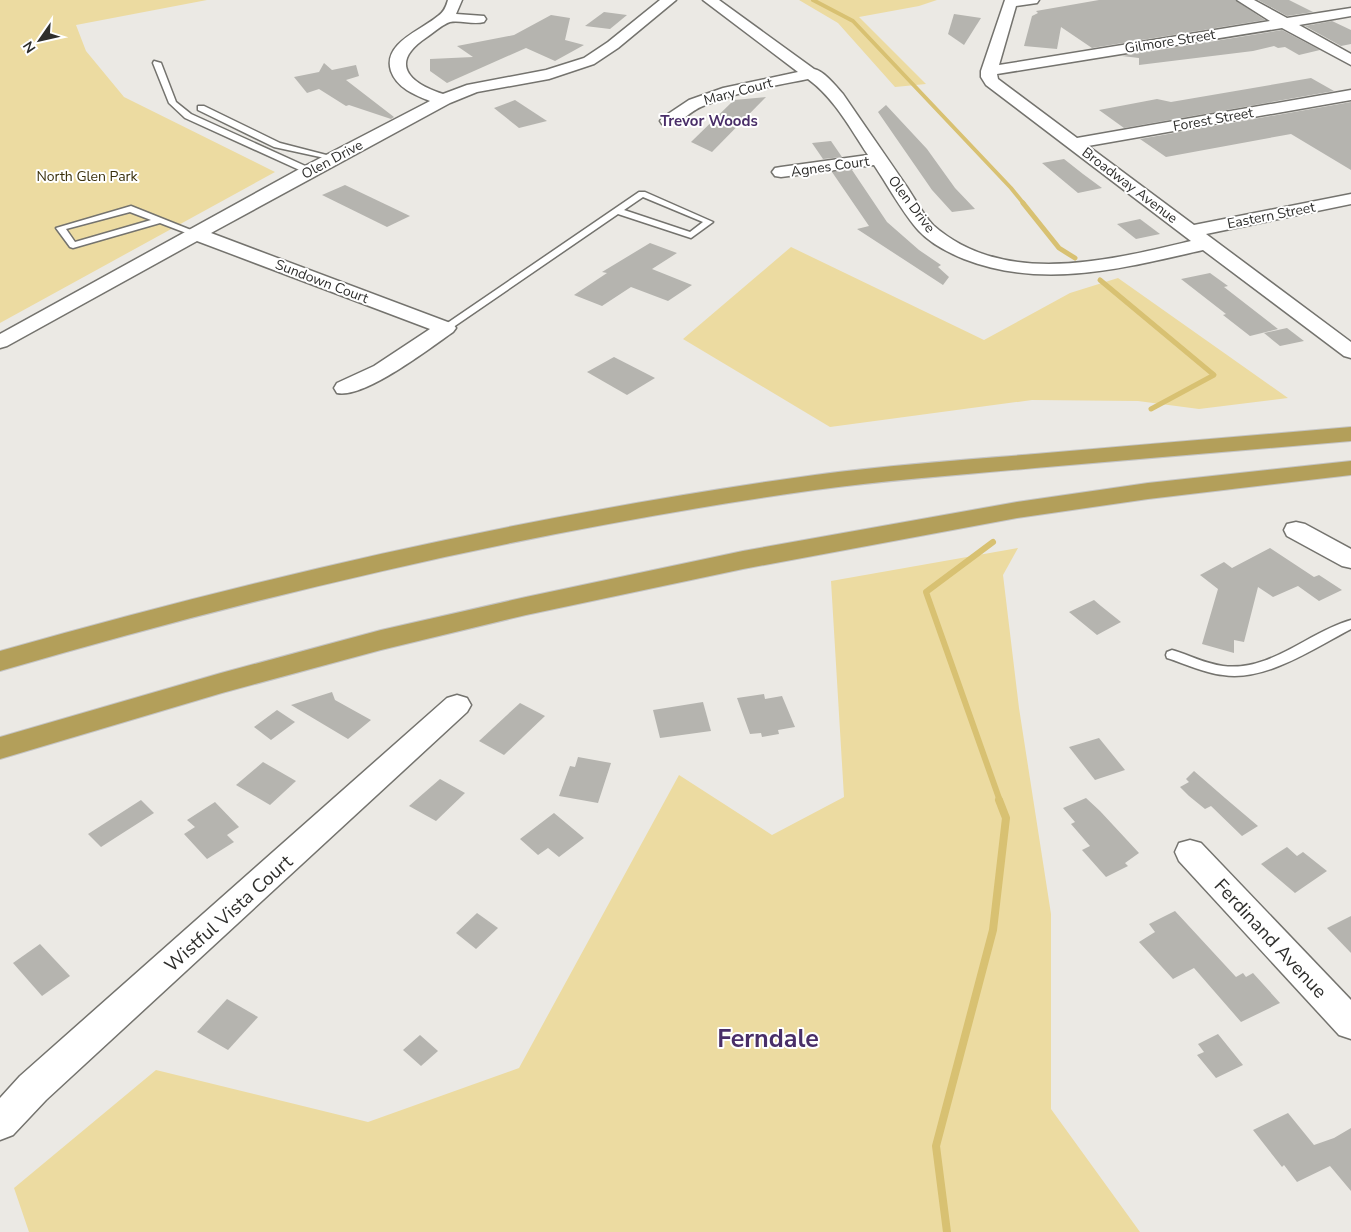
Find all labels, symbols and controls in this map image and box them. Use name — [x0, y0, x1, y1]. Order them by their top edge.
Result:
north arrow — [15, 15, 65, 65]
street label: Gilmore Street — [1123, 25, 1217, 58]
text: N — [19, 37, 40, 57]
street label: Mary Court — [702, 73, 775, 110]
street label: Forest Street — [1172, 103, 1255, 136]
district label: Trevor Woods — [660, 111, 758, 131]
street label: Olen Drive — [298, 135, 366, 184]
street label: Broadway Avenue — [1078, 143, 1181, 228]
street label: Agnes Court — [790, 152, 871, 181]
park label: North Glen Park — [36, 167, 139, 186]
street label: Olen Drive — [884, 172, 939, 237]
street label: Eastern Street — [1226, 198, 1317, 233]
street label: Sundown Court — [272, 255, 371, 308]
street label: Wistful Vista Court — [159, 849, 299, 978]
street label: Ferdinand Avenue — [1208, 873, 1332, 1004]
district label: Ferndale — [717, 1022, 819, 1056]

